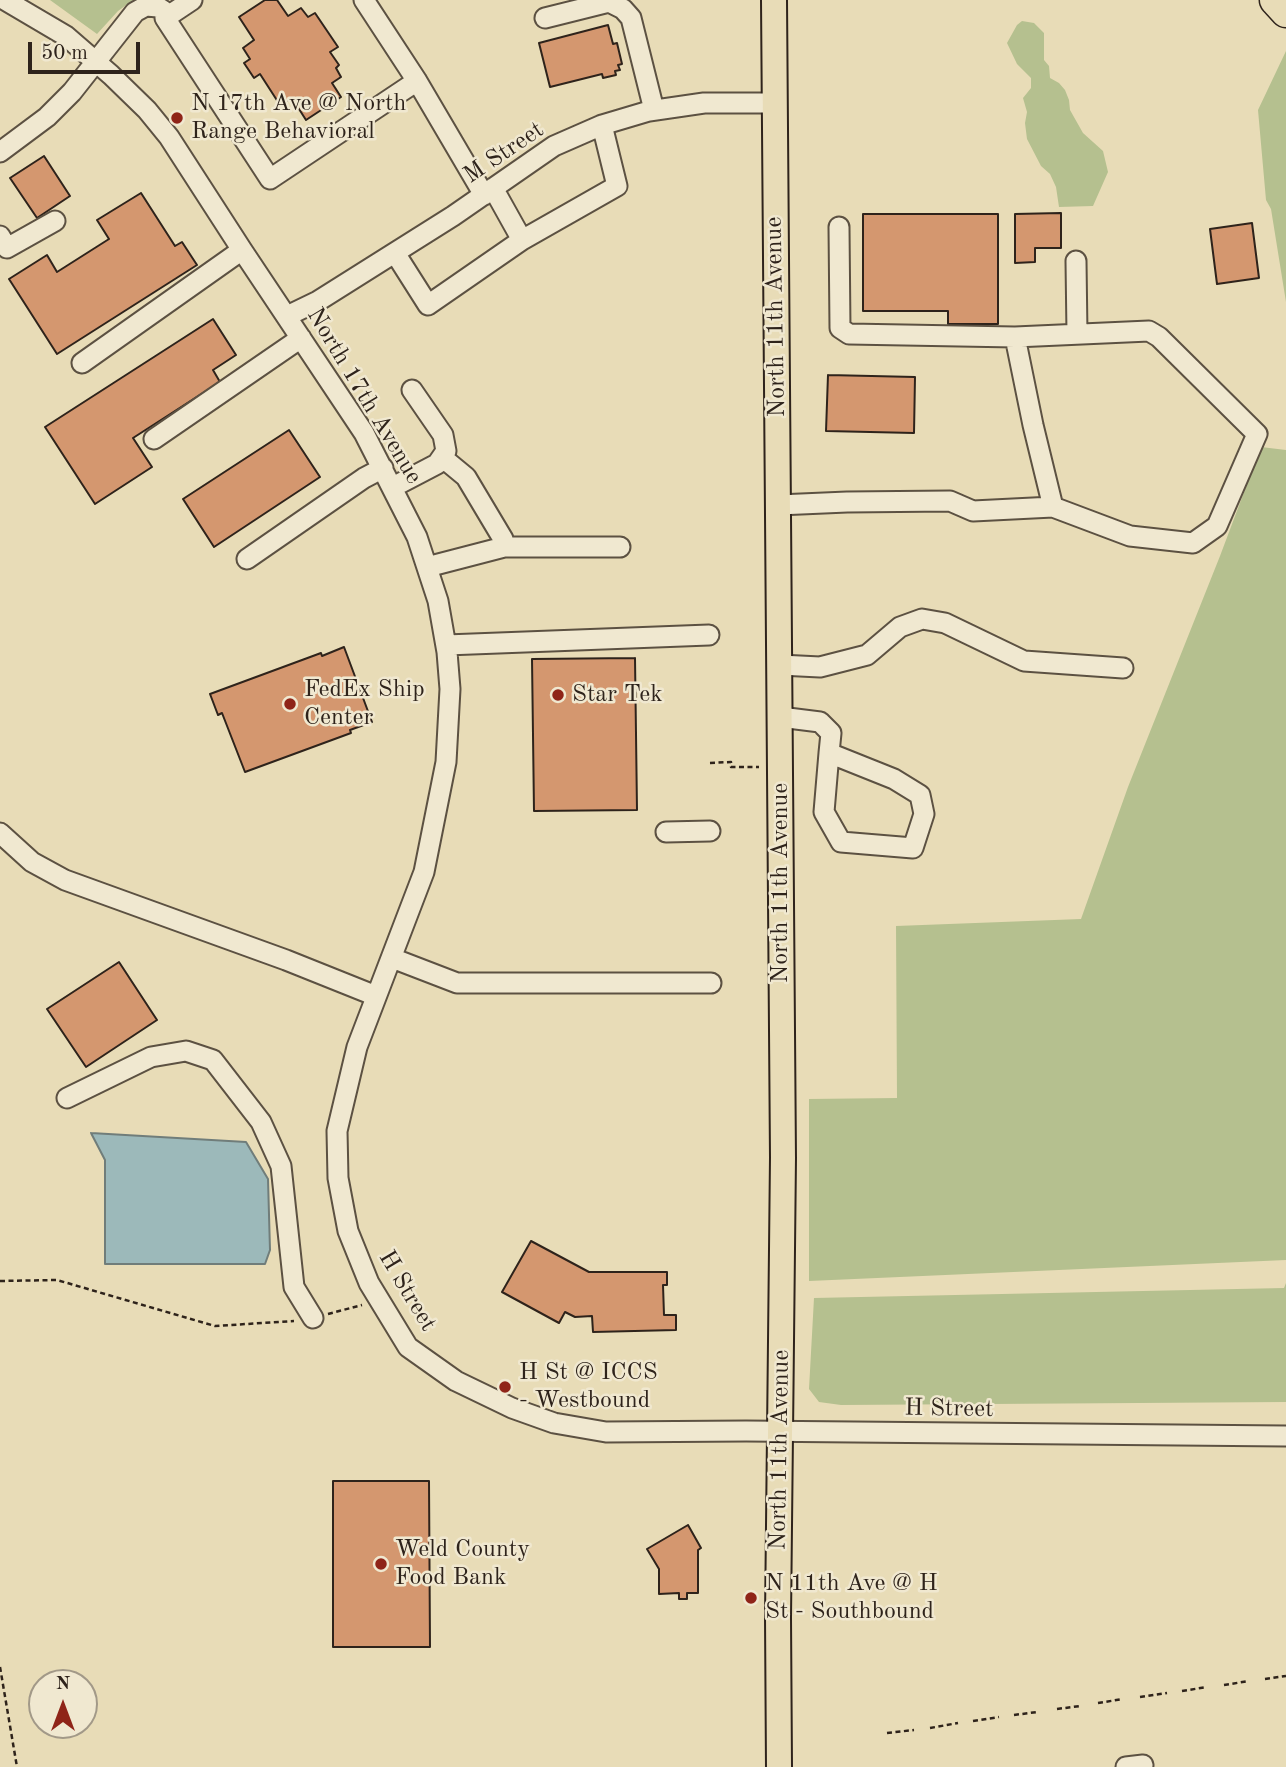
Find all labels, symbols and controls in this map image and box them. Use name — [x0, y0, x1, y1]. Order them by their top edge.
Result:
scale bar — [32, 28, 144, 72]
text: 50 m — [41, 43, 88, 64]
place label: N 17th Ave @ North Range Behavioral — [191, 90, 406, 146]
marker: N 17th Ave @ North Range Behavioral — [169, 110, 185, 126]
street label: M Street — [458, 116, 550, 190]
street label: North 11th Avenue — [760, 216, 792, 418]
street label: North 17th Avenue — [300, 303, 428, 489]
place label: FedEx Ship Center — [304, 676, 425, 732]
place label: Star Tek — [572, 681, 663, 709]
marker: Star Tek — [550, 687, 566, 703]
marker: FedEx Ship Center — [282, 696, 298, 712]
street label: North 11th Avenue — [767, 783, 795, 983]
street label: H Street — [372, 1245, 442, 1337]
street label: North 11th Avenue — [764, 1349, 796, 1551]
place label: H St @ ICCS - Westbound — [519, 1359, 658, 1415]
marker: H St @ ICCS - Westbound — [497, 1379, 513, 1395]
street label: H Street — [904, 1394, 994, 1424]
place label: Weld County Food Bank — [395, 1536, 530, 1592]
marker: Weld County Food Bank — [373, 1556, 389, 1572]
place label: N 11th Ave @ H St - Southbound — [765, 1570, 938, 1626]
marker: N 11th Ave @ H St - Southbound — [743, 1590, 759, 1606]
north arrow — [28, 1669, 98, 1739]
text: N — [56, 1675, 70, 1694]

